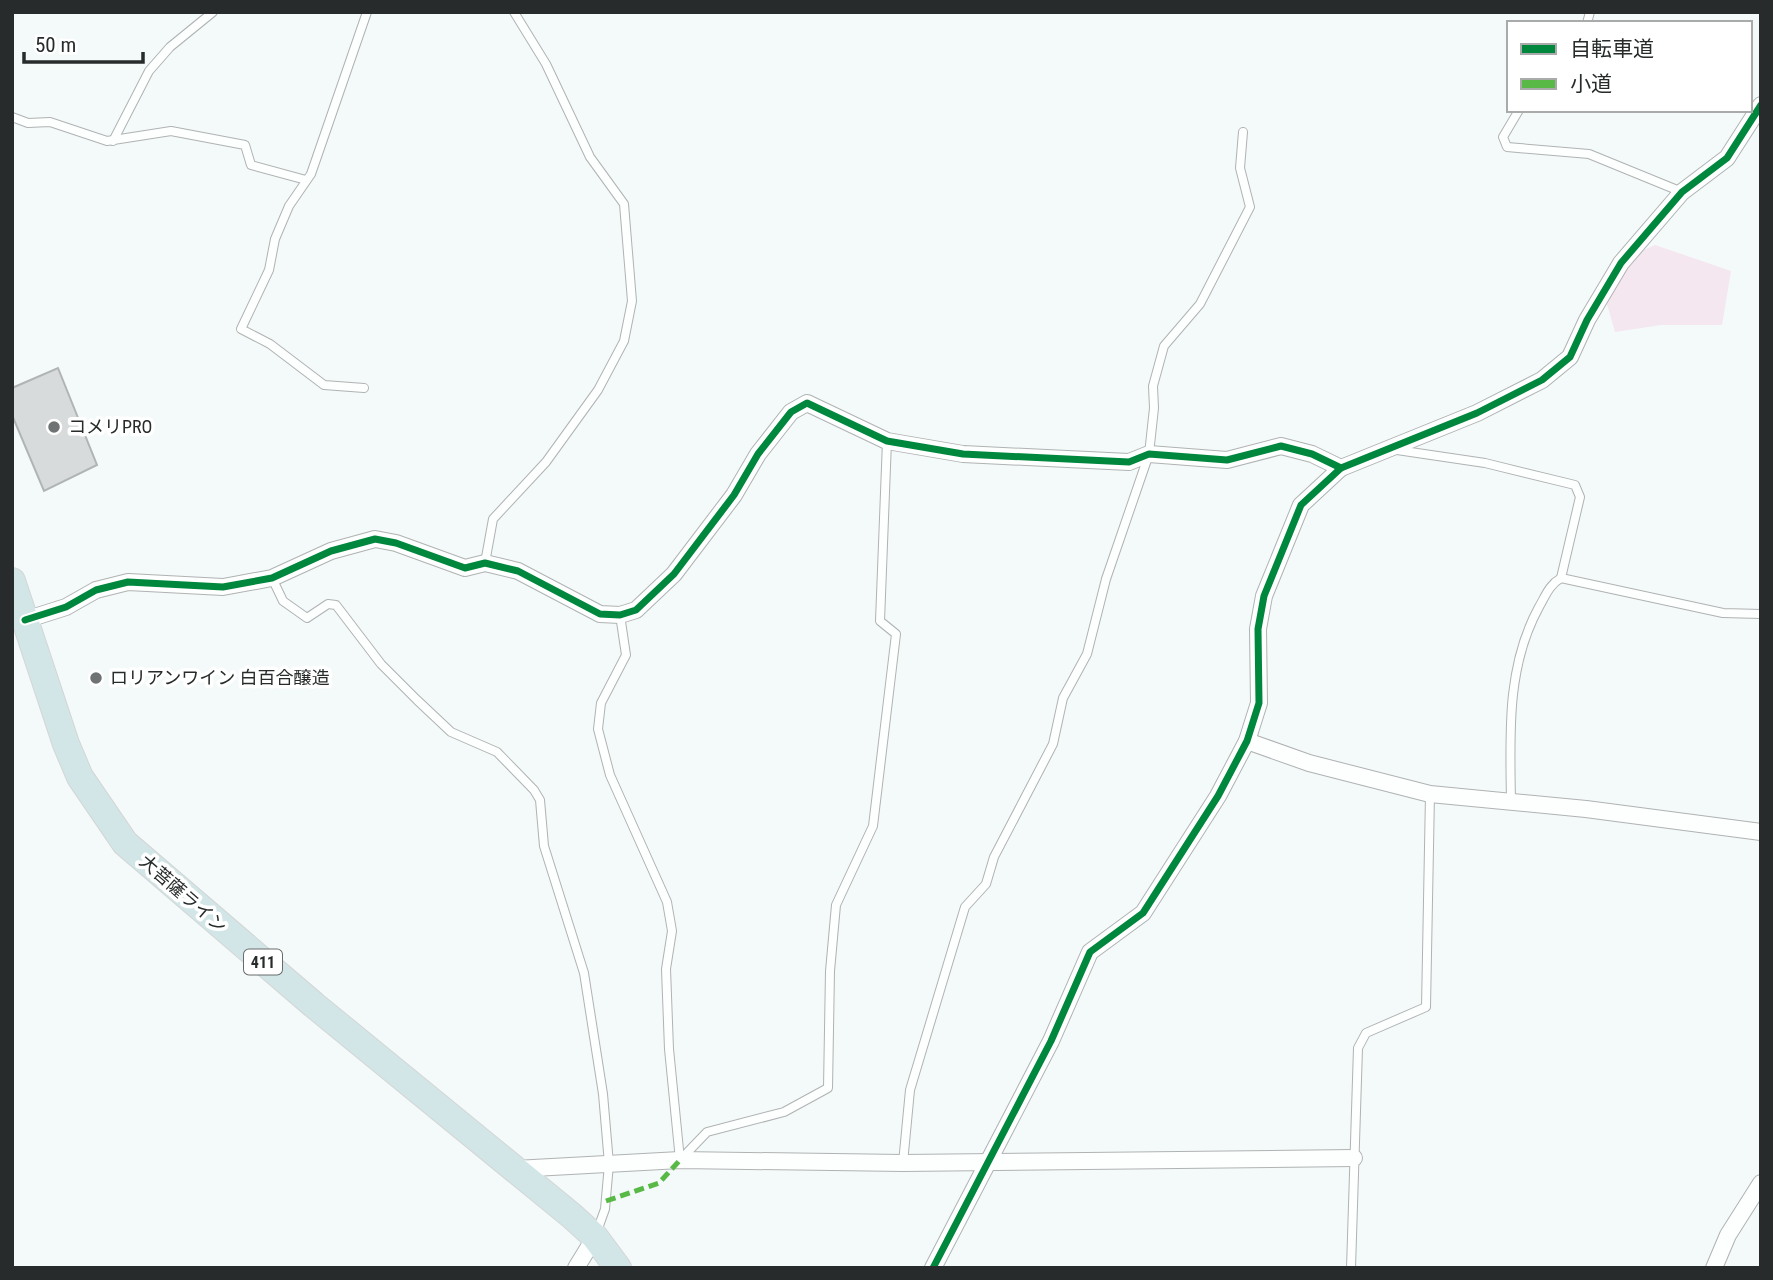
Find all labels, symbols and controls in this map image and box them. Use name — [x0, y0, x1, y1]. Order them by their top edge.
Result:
scale bar — [24, 21, 144, 65]
legend — [1507, 21, 1752, 112]
text: 50 m — [35, 33, 76, 57]
text: 自転車道 — [1570, 37, 1654, 61]
text: 小道 — [1570, 72, 1612, 96]
place label: コメリPRO — [68, 416, 152, 437]
marker: コメリPRO — [46, 419, 62, 435]
place label: ロリアンワイン 白百合醸造 — [110, 667, 329, 688]
marker: ロリアンワイン 白百合醸造 — [88, 670, 104, 686]
street label: 大菩薩ライン — [136, 850, 231, 937]
road number: 411 — [244, 950, 282, 974]

